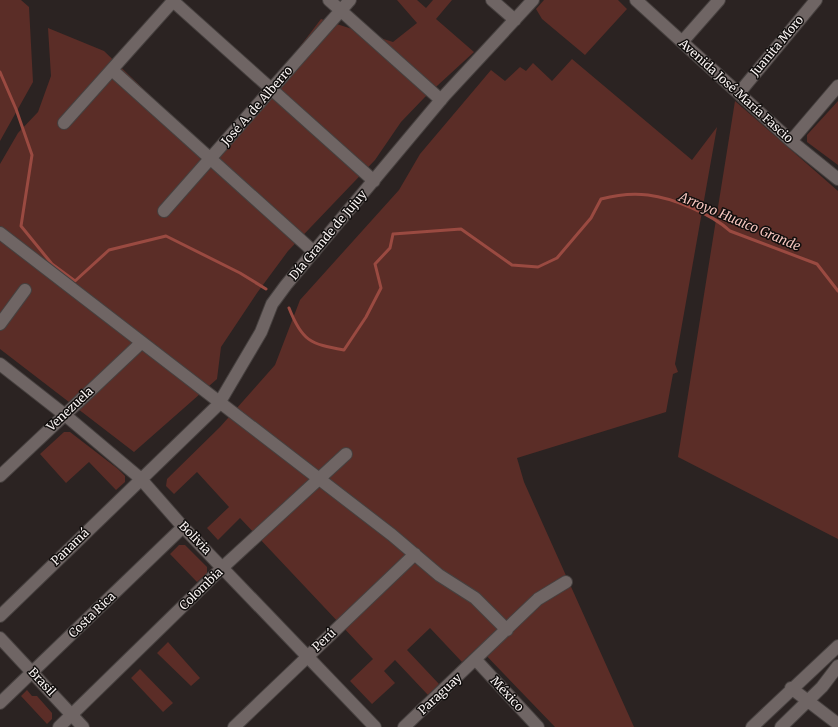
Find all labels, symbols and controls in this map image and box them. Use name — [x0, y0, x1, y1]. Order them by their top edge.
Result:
street label: Juanita Moro — [746, 12, 806, 80]
street label: Avenida José María Fascio — [676, 35, 796, 146]
street label: José A. de Alberro — [217, 63, 295, 149]
street label: Día Grande de Jujuy — [286, 187, 369, 283]
water label: Arroyo Huaico Grande — [676, 188, 803, 255]
street label: Venezuela — [43, 383, 96, 435]
street label: Bolivia — [176, 518, 215, 558]
street label: Panamá — [48, 525, 92, 568]
street label: Colombia — [176, 564, 226, 613]
street label: Costa Rica — [65, 588, 119, 641]
street label: Perú — [309, 625, 339, 654]
street label: Brasil — [26, 664, 59, 699]
street label: Paraguay — [415, 670, 464, 717]
street label: México — [488, 673, 527, 714]

